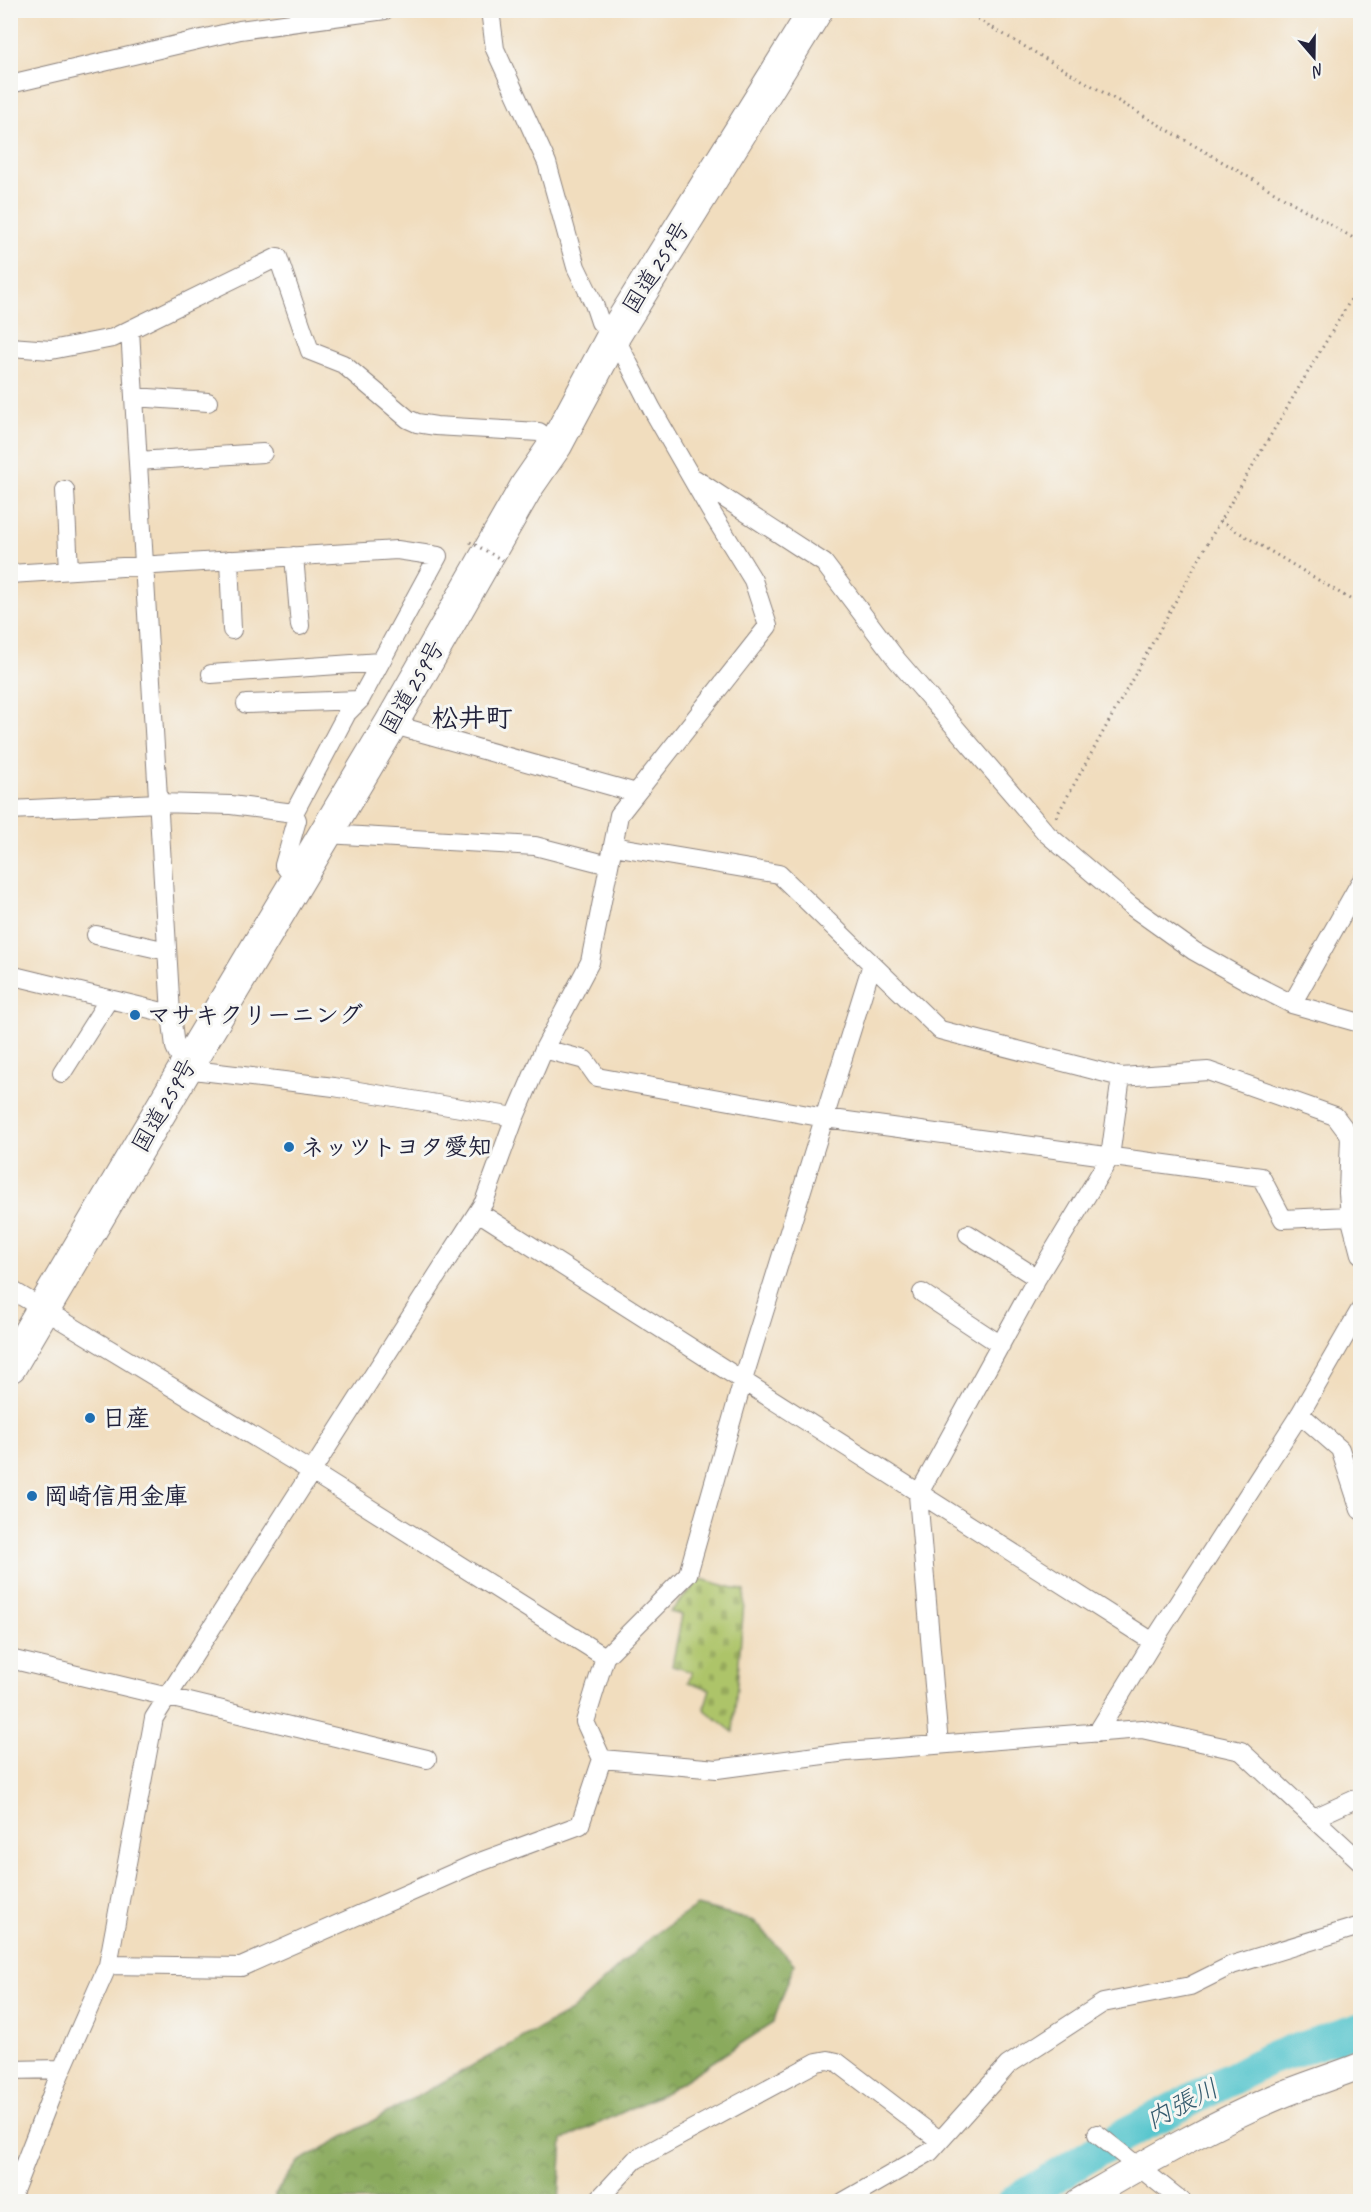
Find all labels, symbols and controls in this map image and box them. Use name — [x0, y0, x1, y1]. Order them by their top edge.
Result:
north arrow — [1284, 27, 1344, 87]
text: N — [1308, 59, 1327, 82]
street label: 国道259号 — [616, 215, 696, 319]
street label: 国道259号 — [373, 634, 451, 740]
district label: 松井町 — [432, 701, 513, 735]
place label: マサキクリーニング — [147, 1000, 363, 1030]
marker: マサキクリーニング — [128, 1008, 142, 1022]
street label: 国道259号 — [125, 1052, 203, 1158]
place label: ネッツトヨタ愛知 — [301, 1132, 492, 1162]
marker: ネッツトヨタ愛知 — [282, 1140, 296, 1154]
place label: 日産 — [102, 1403, 150, 1433]
marker: 日産 — [83, 1411, 97, 1425]
place label: 岡崎信用金庫 — [44, 1481, 188, 1511]
marker: 岡崎信用金庫 — [25, 1489, 39, 1503]
water label: 内張川 — [1140, 2072, 1224, 2136]

